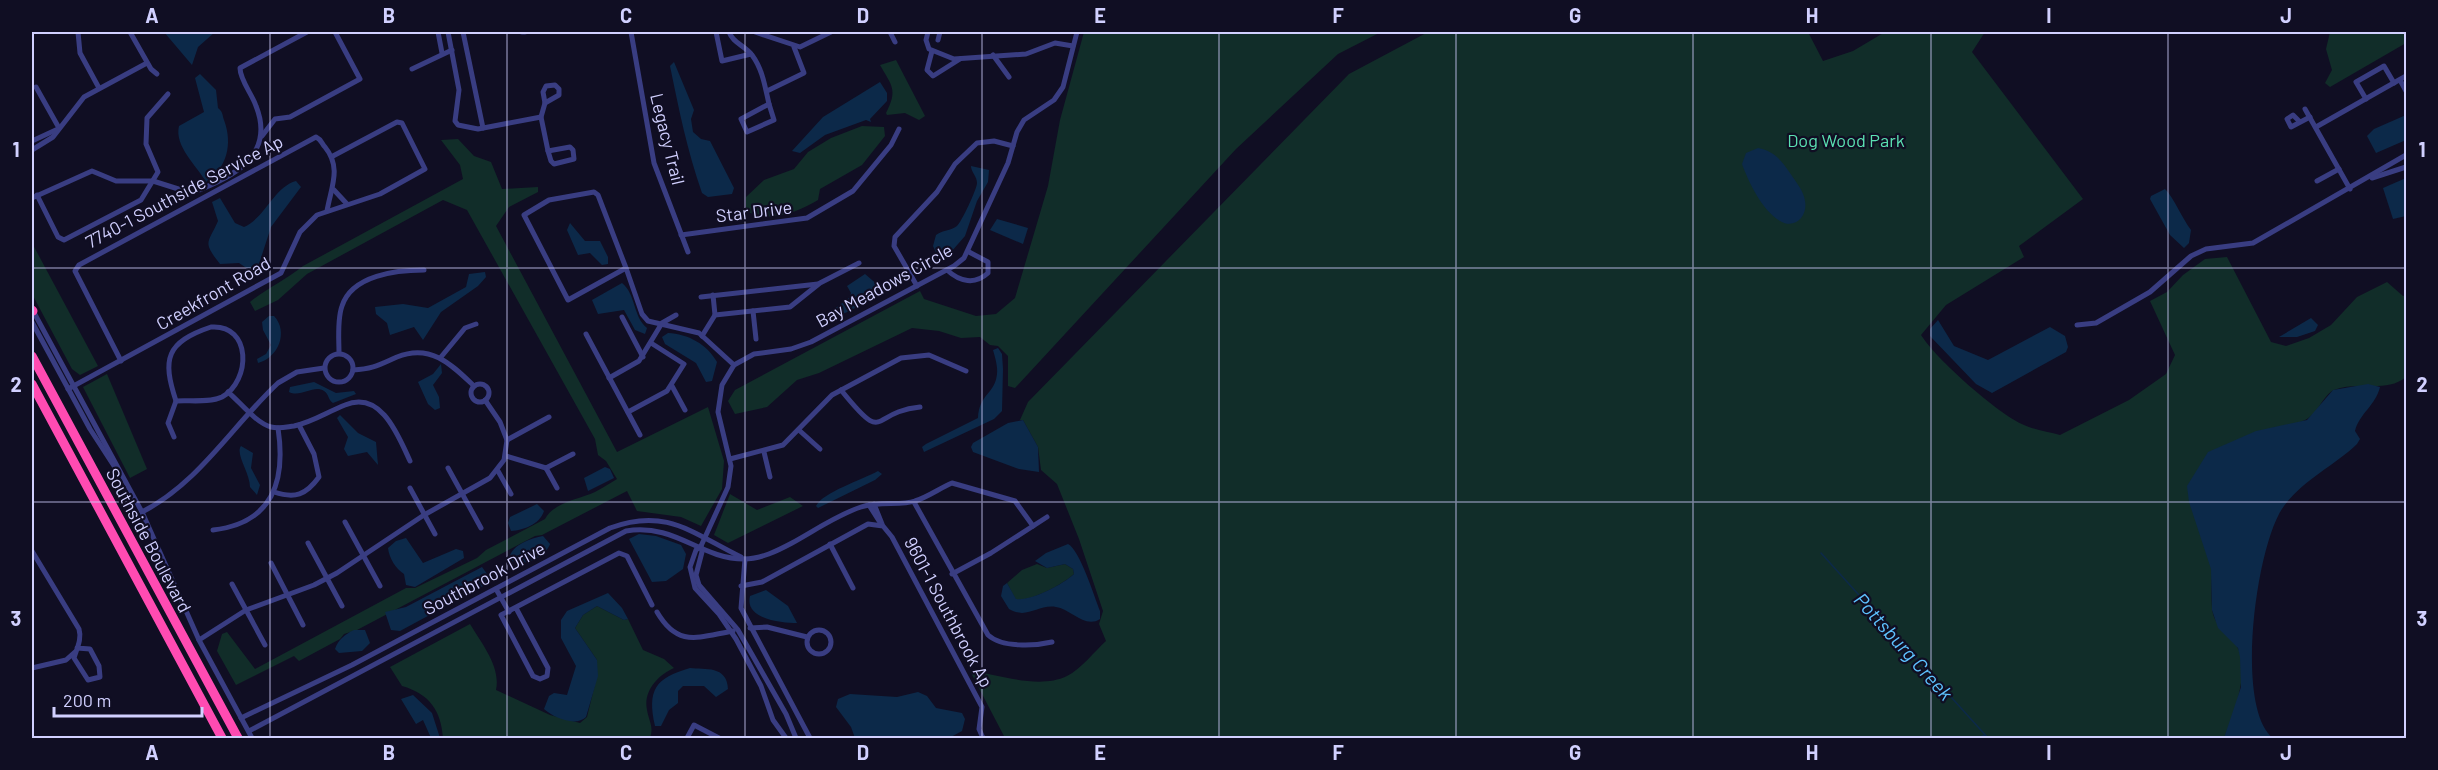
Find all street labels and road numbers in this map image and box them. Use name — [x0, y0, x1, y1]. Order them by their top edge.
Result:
street label: Legacy Trail — [646, 91, 690, 187]
street label: 7740-1 Southside Service Ap — [82, 130, 286, 252]
street label: Star Drive — [715, 195, 793, 227]
street label: Bay Meadows Circle — [812, 238, 956, 332]
street label: Creekfront Road — [152, 251, 274, 335]
street label: Southside Boulevard — [102, 464, 196, 616]
street label: 9601-1 Southbrook Ap — [900, 533, 998, 691]
street label: Southbrook Drive — [419, 537, 549, 619]

